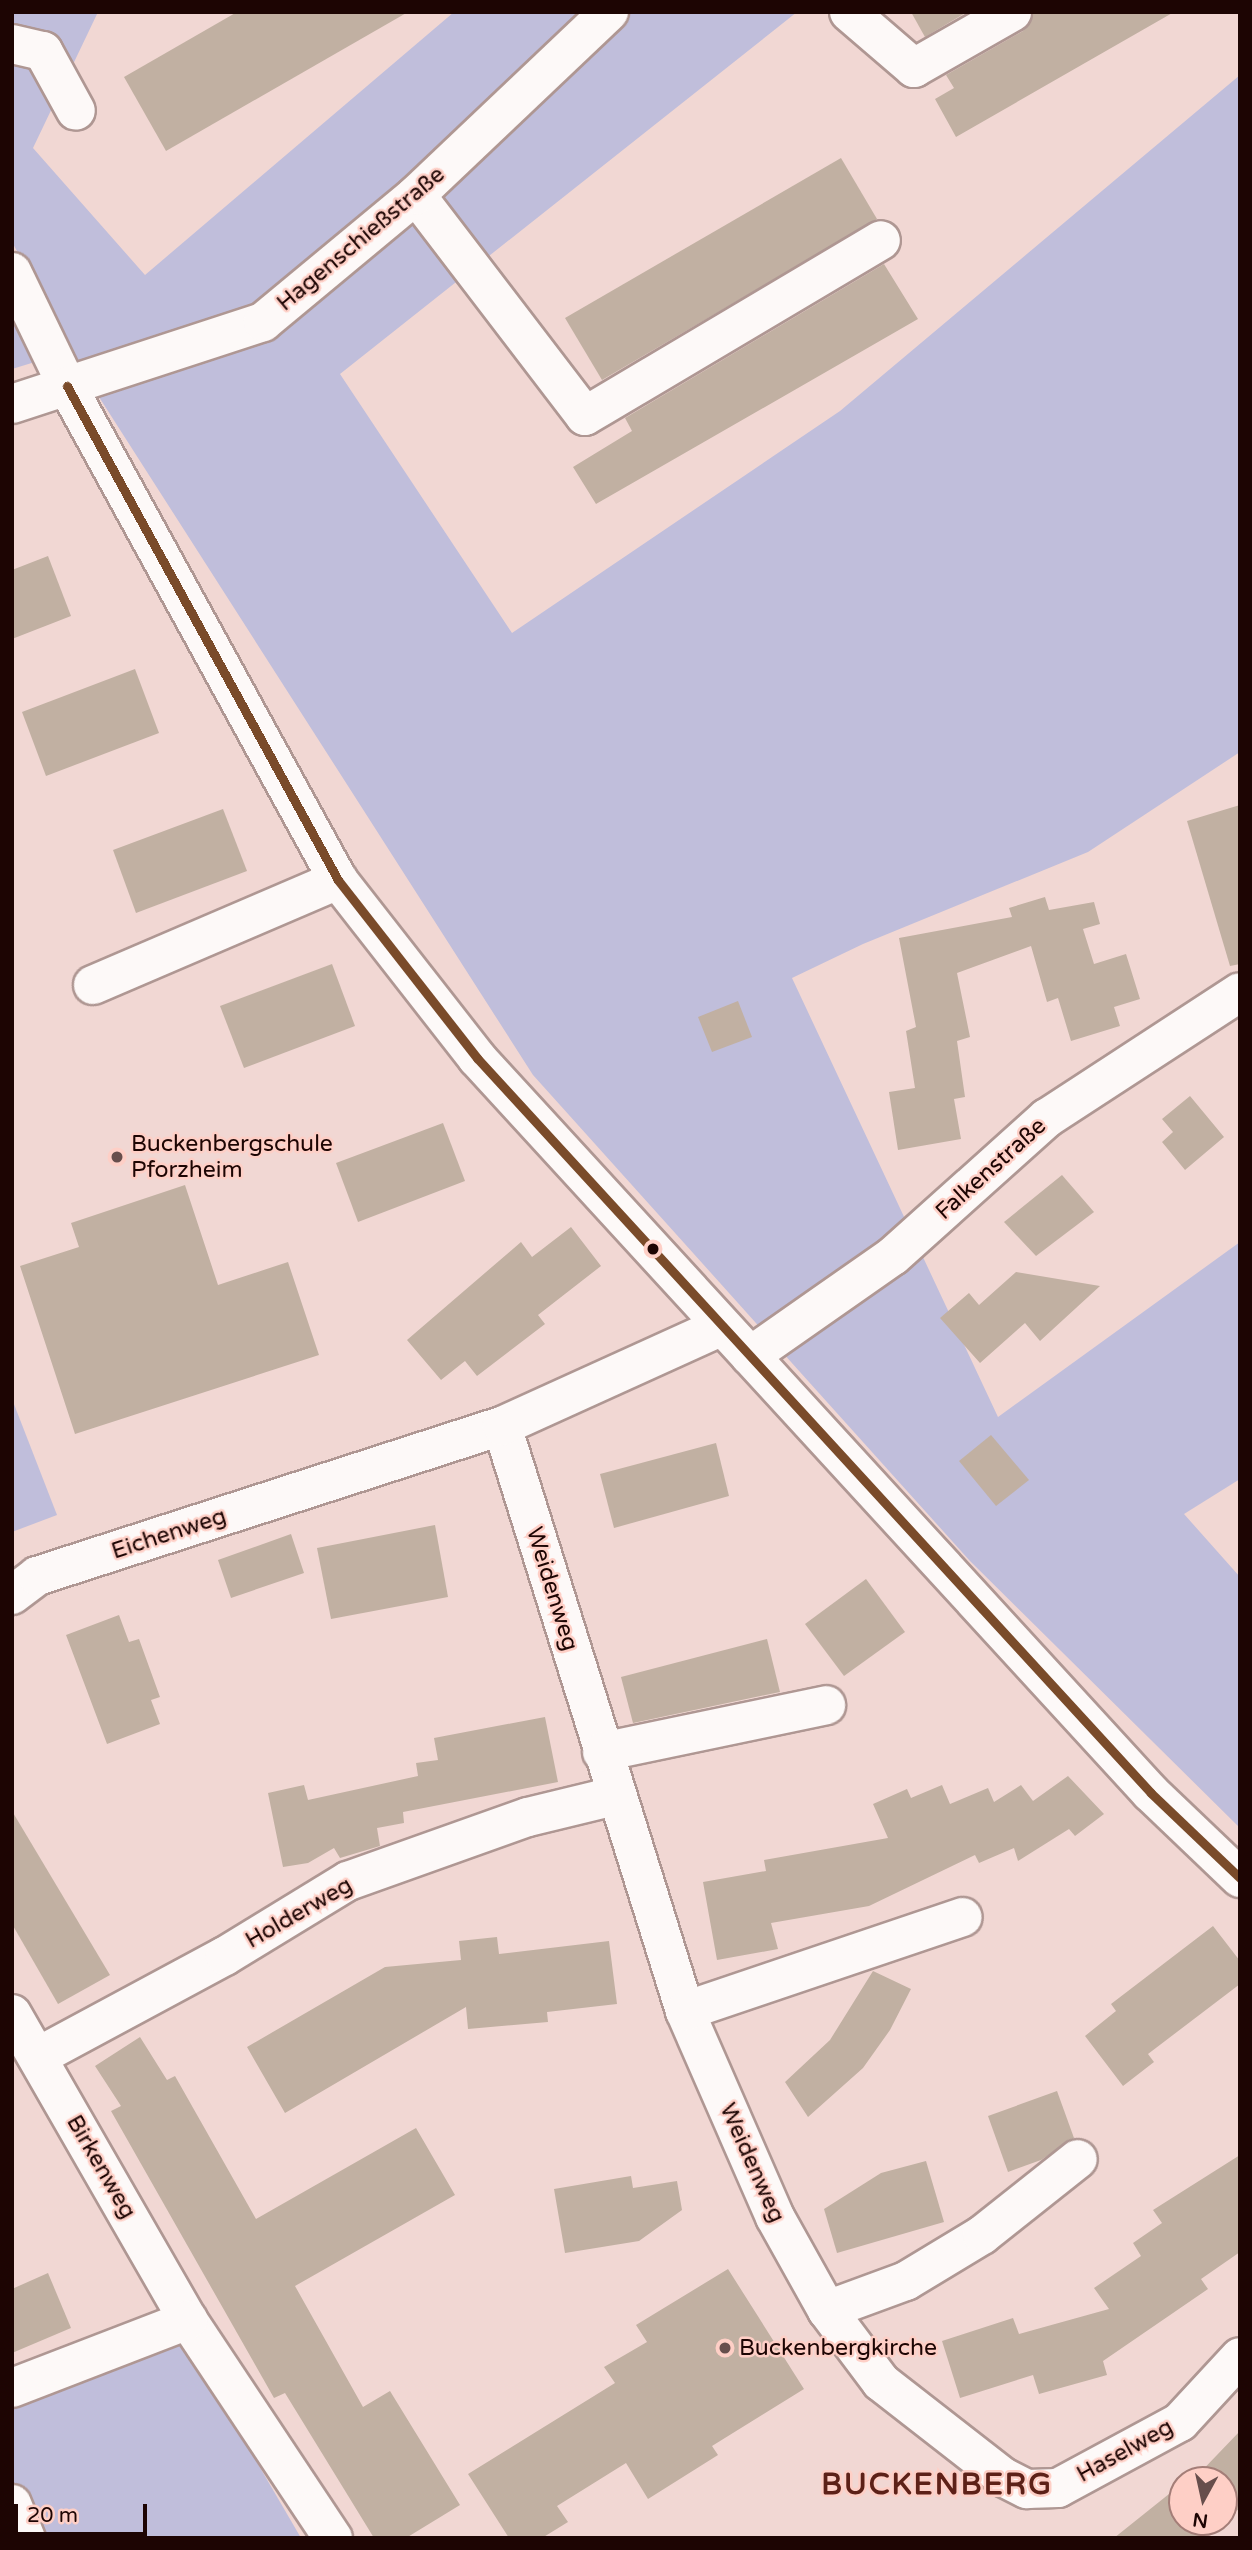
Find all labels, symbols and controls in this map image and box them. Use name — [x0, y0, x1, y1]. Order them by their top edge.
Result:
street label: Hagenschießstraße — [272, 161, 450, 317]
street label: Falkenstraße — [930, 1112, 1052, 1226]
place label: Buckenbergschule Pforzheim — [131, 1130, 333, 1184]
marker: Buckenbergschule Pforzheim — [109, 1149, 125, 1165]
unlabelled marker — [646, 1242, 660, 1256]
street label: Eichenweg — [108, 1502, 230, 1566]
street label: Weidenweg — [520, 1524, 584, 1654]
street label: Holderweg — [241, 1871, 357, 1955]
street label: Weidenweg — [713, 2099, 791, 2227]
street label: Birkenweg — [60, 2110, 142, 2224]
place label: Buckenbergkirche — [739, 2334, 937, 2362]
marker: Buckenbergkirche — [717, 2340, 733, 2356]
street label: Haselweg — [1072, 2413, 1178, 2489]
north arrow — [1168, 2466, 1238, 2536]
district label: BUCKENBERG — [822, 2467, 1052, 2503]
scale bar — [18, 2490, 150, 2534]
text: 20 m — [27, 2503, 78, 2528]
text: N — [1191, 2508, 1209, 2532]

